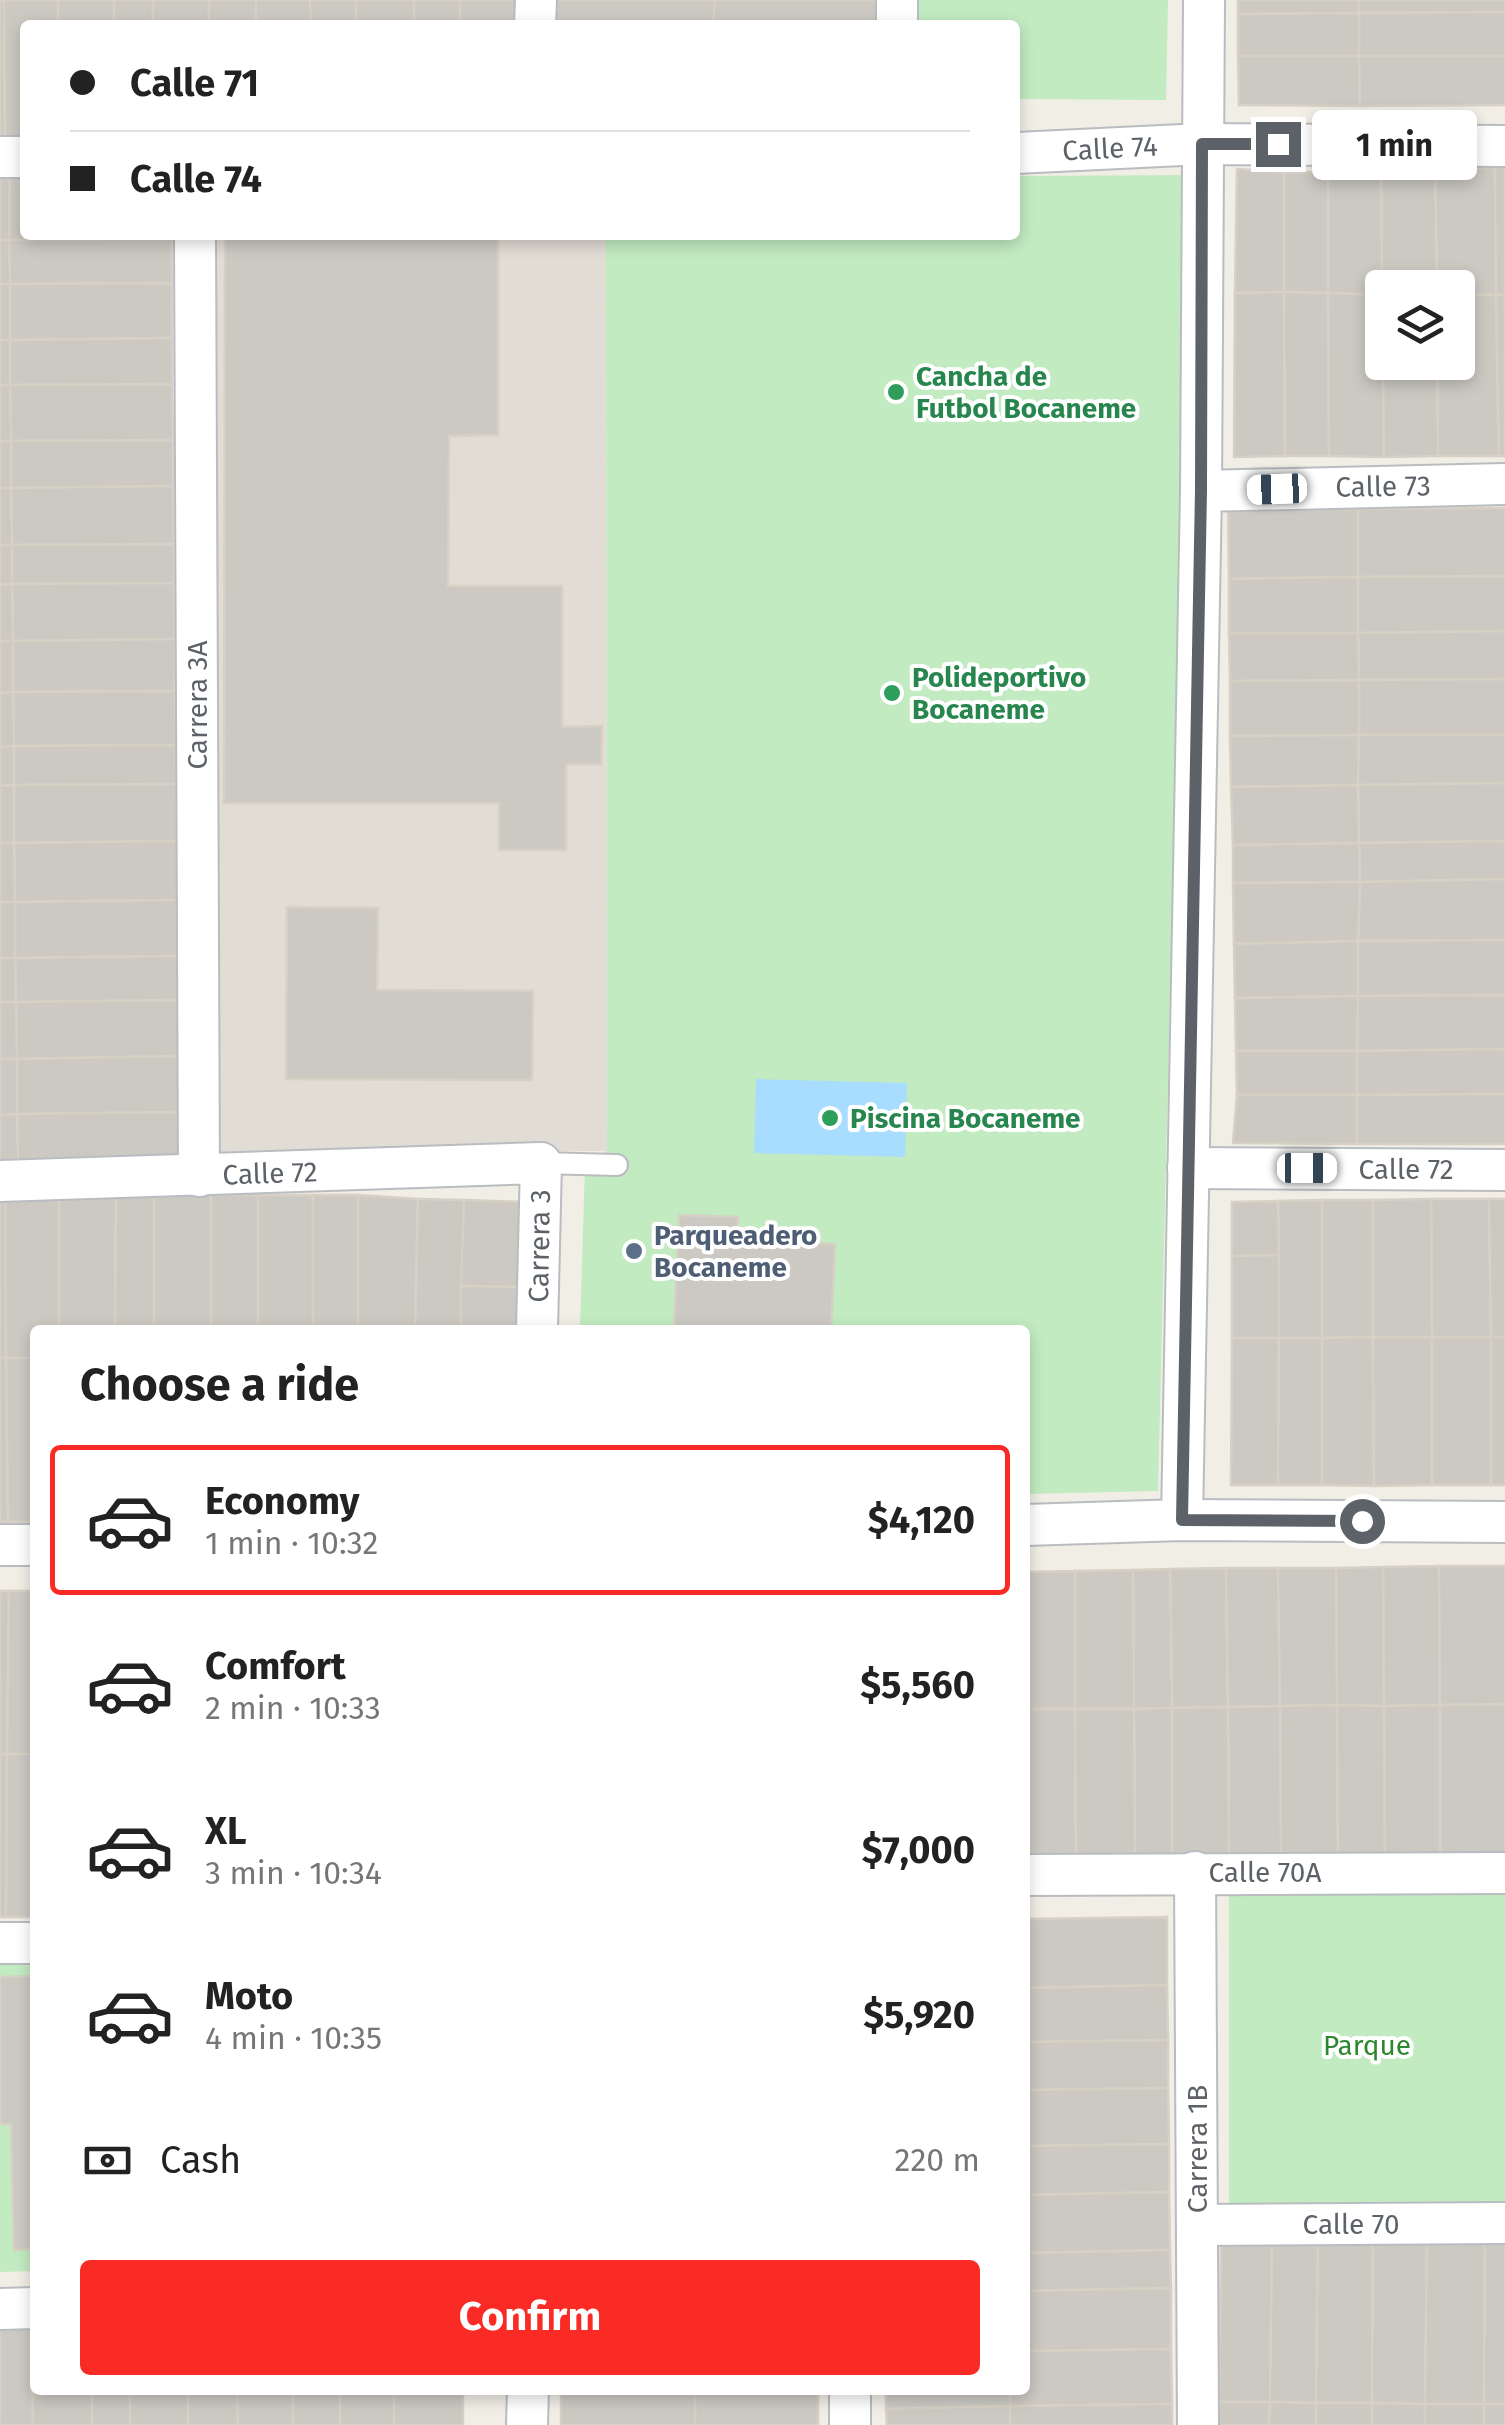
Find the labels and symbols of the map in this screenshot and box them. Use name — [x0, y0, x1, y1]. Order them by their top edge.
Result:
callout: 1 min — [1313, 109, 1478, 179]
route end — [1256, 122, 1301, 167]
street label: Calle 74 — [1061, 130, 1159, 167]
place label: Cancha de Futbol Bocaneme — [916, 360, 1136, 425]
marker: Cancha de Futbol Bocaneme — [885, 381, 907, 403]
street label: Calle 73 — [1335, 469, 1431, 504]
car — [1246, 473, 1308, 505]
street label: Carrera 3A — [181, 640, 214, 770]
place label: Polideportivo Bocaneme — [912, 661, 1086, 726]
marker: Polideportivo Bocaneme — [881, 682, 903, 704]
place label: Piscina Bocaneme — [850, 1102, 1081, 1135]
marker: Piscina Bocaneme — [819, 1107, 841, 1129]
car — [1277, 1153, 1337, 1183]
street label: Calle 72 — [1358, 1153, 1454, 1186]
street label: Calle 72 — [222, 1155, 318, 1192]
street label: Carrera 3 — [522, 1189, 557, 1303]
place label: Parqueadero Bocaneme — [654, 1219, 817, 1284]
marker: Parqueadero Bocaneme — [623, 1240, 645, 1262]
route start — [1340, 1499, 1385, 1544]
street label: Calle 70A — [1208, 1856, 1322, 1889]
park label: Parque — [1323, 2029, 1411, 2062]
street label: Carrera 1B — [1181, 2085, 1214, 2213]
street label: Calle 70 — [1302, 2208, 1400, 2241]

